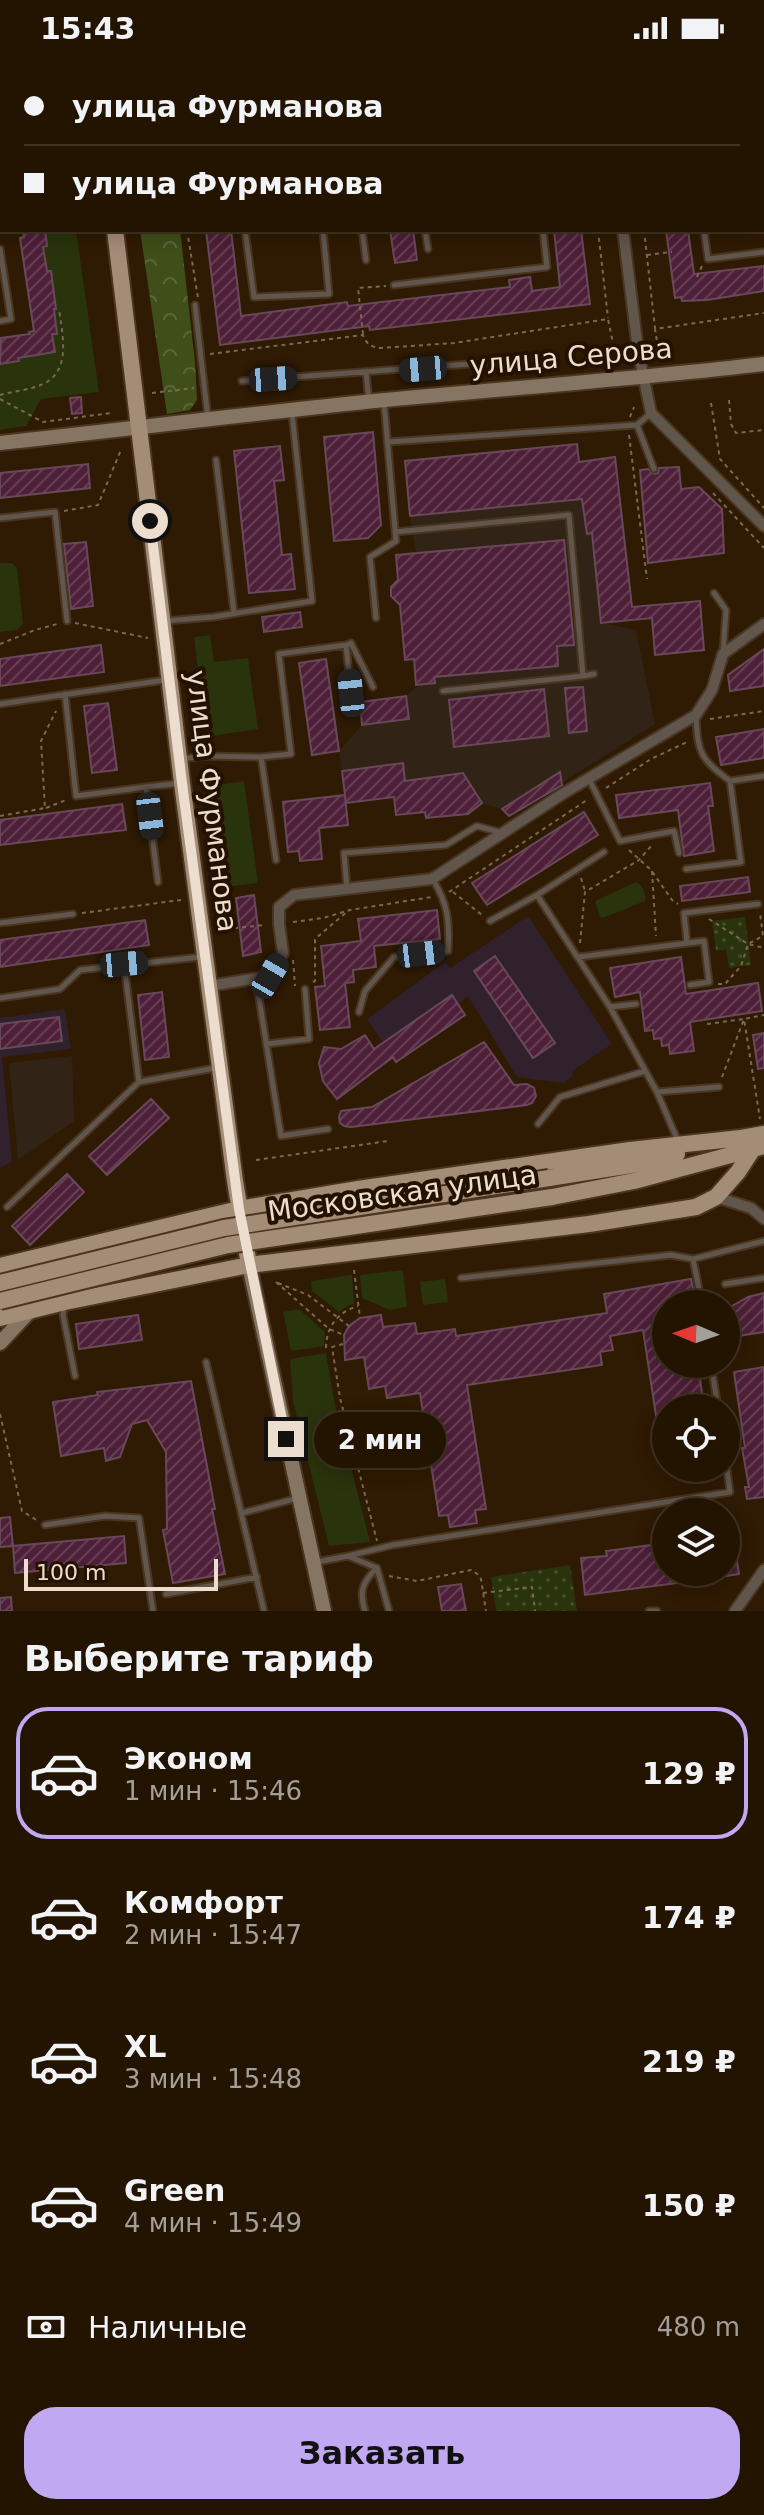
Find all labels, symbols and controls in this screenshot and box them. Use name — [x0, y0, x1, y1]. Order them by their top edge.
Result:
text: 15:43 — [40, 11, 136, 46]
text: улица Фурманова — [72, 89, 384, 124]
text: улица Фурманова — [72, 166, 384, 201]
street label: улица Серова — [468, 332, 674, 382]
car — [398, 355, 448, 383]
car — [248, 365, 298, 393]
route start — [132, 503, 168, 539]
street label: улица Фурманова — [180, 668, 244, 934]
car — [337, 668, 365, 718]
car — [135, 791, 165, 841]
car — [396, 939, 446, 969]
car — [248, 949, 292, 1003]
car — [99, 950, 149, 978]
street label: Московская улица — [265, 1158, 539, 1228]
north arrow — [652, 1290, 740, 1378]
map controls — [652, 1290, 740, 1586]
button: locate — [652, 1394, 740, 1482]
callout: 2 мин — [314, 1411, 446, 1467]
route end — [268, 1421, 304, 1457]
text: 2 мин — [338, 1425, 422, 1455]
button: layers — [652, 1498, 740, 1586]
scale bar — [24, 1555, 218, 1591]
text: 100 m — [36, 1560, 106, 1585]
text: Выберите тариф — [24, 1638, 374, 1679]
icon: car — [28, 1737, 100, 1809]
text: Эконом — [124, 1741, 253, 1776]
text: 129 ₽ — [642, 1756, 736, 1791]
text: 1 мин · 15:46 — [124, 1776, 302, 1806]
icon: car — [28, 1881, 100, 1953]
text: Комфорт — [124, 1885, 283, 1920]
text: 174 ₽ — [642, 1900, 736, 1935]
text: 2 мин · 15:47 — [124, 1920, 302, 1950]
icon: car — [28, 2025, 100, 2097]
text: XL — [124, 2029, 166, 2064]
text: 219 ₽ — [642, 2044, 736, 2079]
text: 3 мин · 15:48 — [124, 2064, 302, 2094]
icon: car — [28, 2169, 100, 2241]
text: Green — [124, 2173, 225, 2208]
text: 150 ₽ — [642, 2188, 736, 2223]
text: 4 мин · 15:49 — [124, 2208, 302, 2238]
icon: cash — [24, 2305, 68, 2349]
text: Наличные — [88, 2310, 247, 2345]
text: 480 m — [657, 2312, 740, 2342]
button: Заказать — [24, 2407, 740, 2499]

